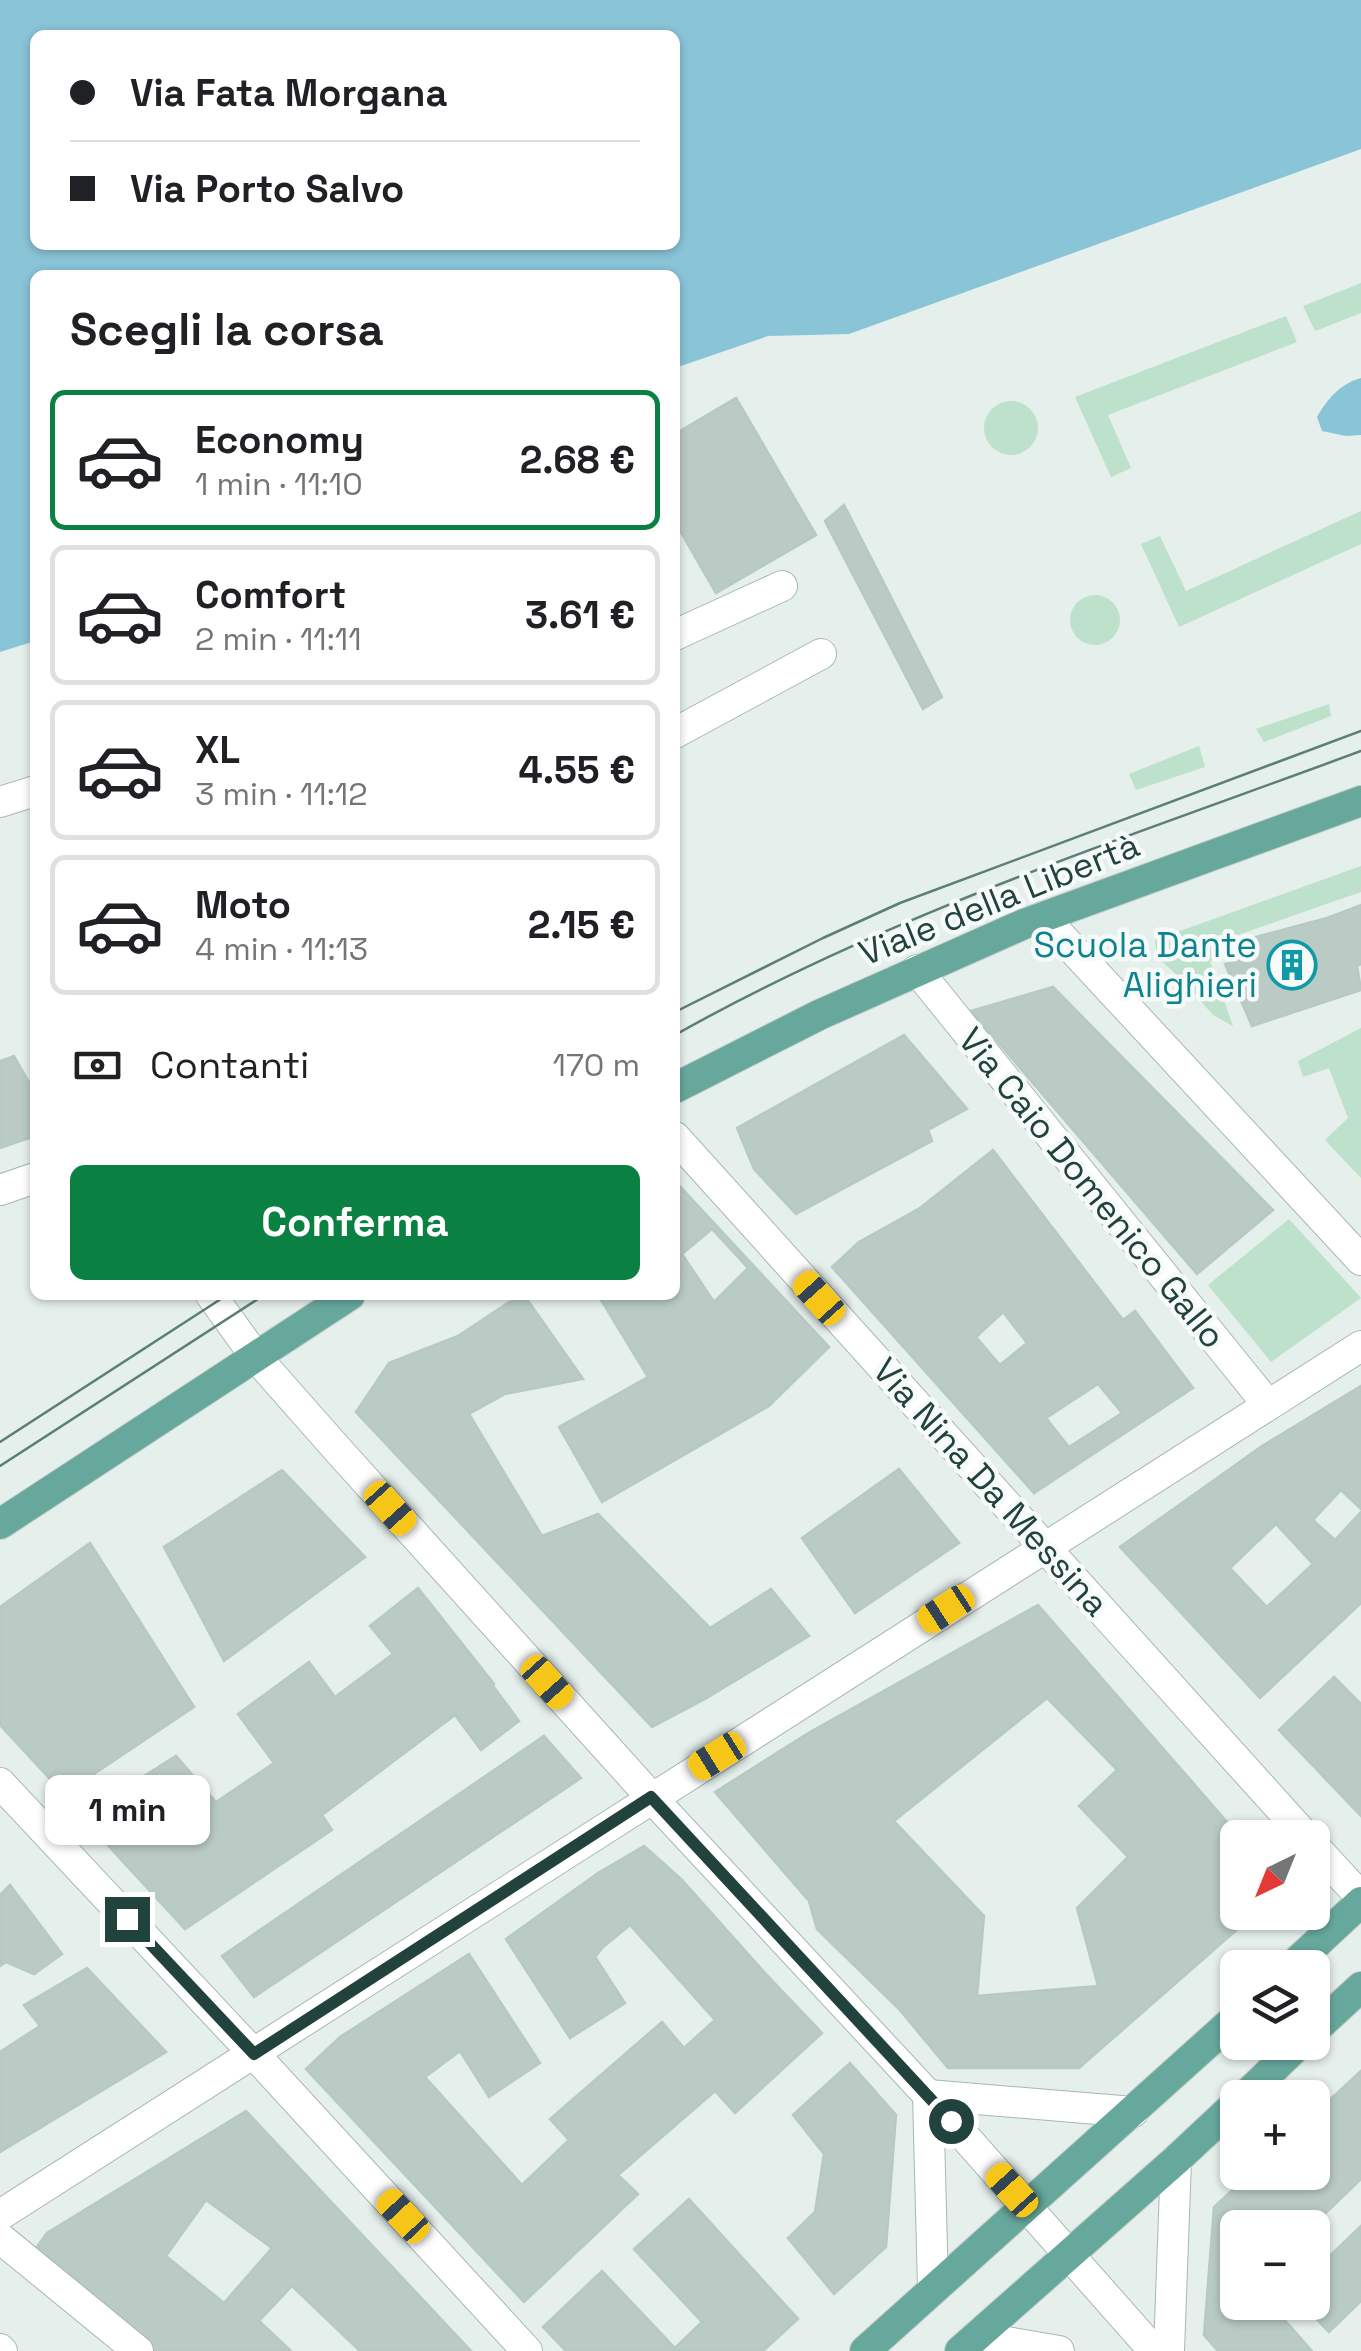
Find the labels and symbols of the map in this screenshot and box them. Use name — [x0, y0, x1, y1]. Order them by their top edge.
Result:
street label: Viale della Libertà — [852, 823, 1146, 975]
place label: Scuola Dante Alighieri — [1033, 923, 1257, 1007]
building icon: Scuola Dante Alighieri — [1266, 939, 1318, 991]
street label: Via Caio Domenico Gallo — [949, 1019, 1235, 1357]
car — [788, 1266, 850, 1330]
street label: Via Nina Da Messina — [864, 1349, 1118, 1625]
car — [359, 1476, 421, 1540]
car — [913, 1580, 979, 1638]
car — [516, 1650, 578, 1714]
car — [684, 1727, 750, 1785]
callout: 1 min — [44, 1774, 210, 1844]
north arrow — [1220, 1820, 1330, 1930]
route end — [105, 1897, 150, 1942]
route start — [929, 2099, 974, 2144]
car — [981, 2158, 1043, 2222]
car — [372, 2184, 434, 2248]

